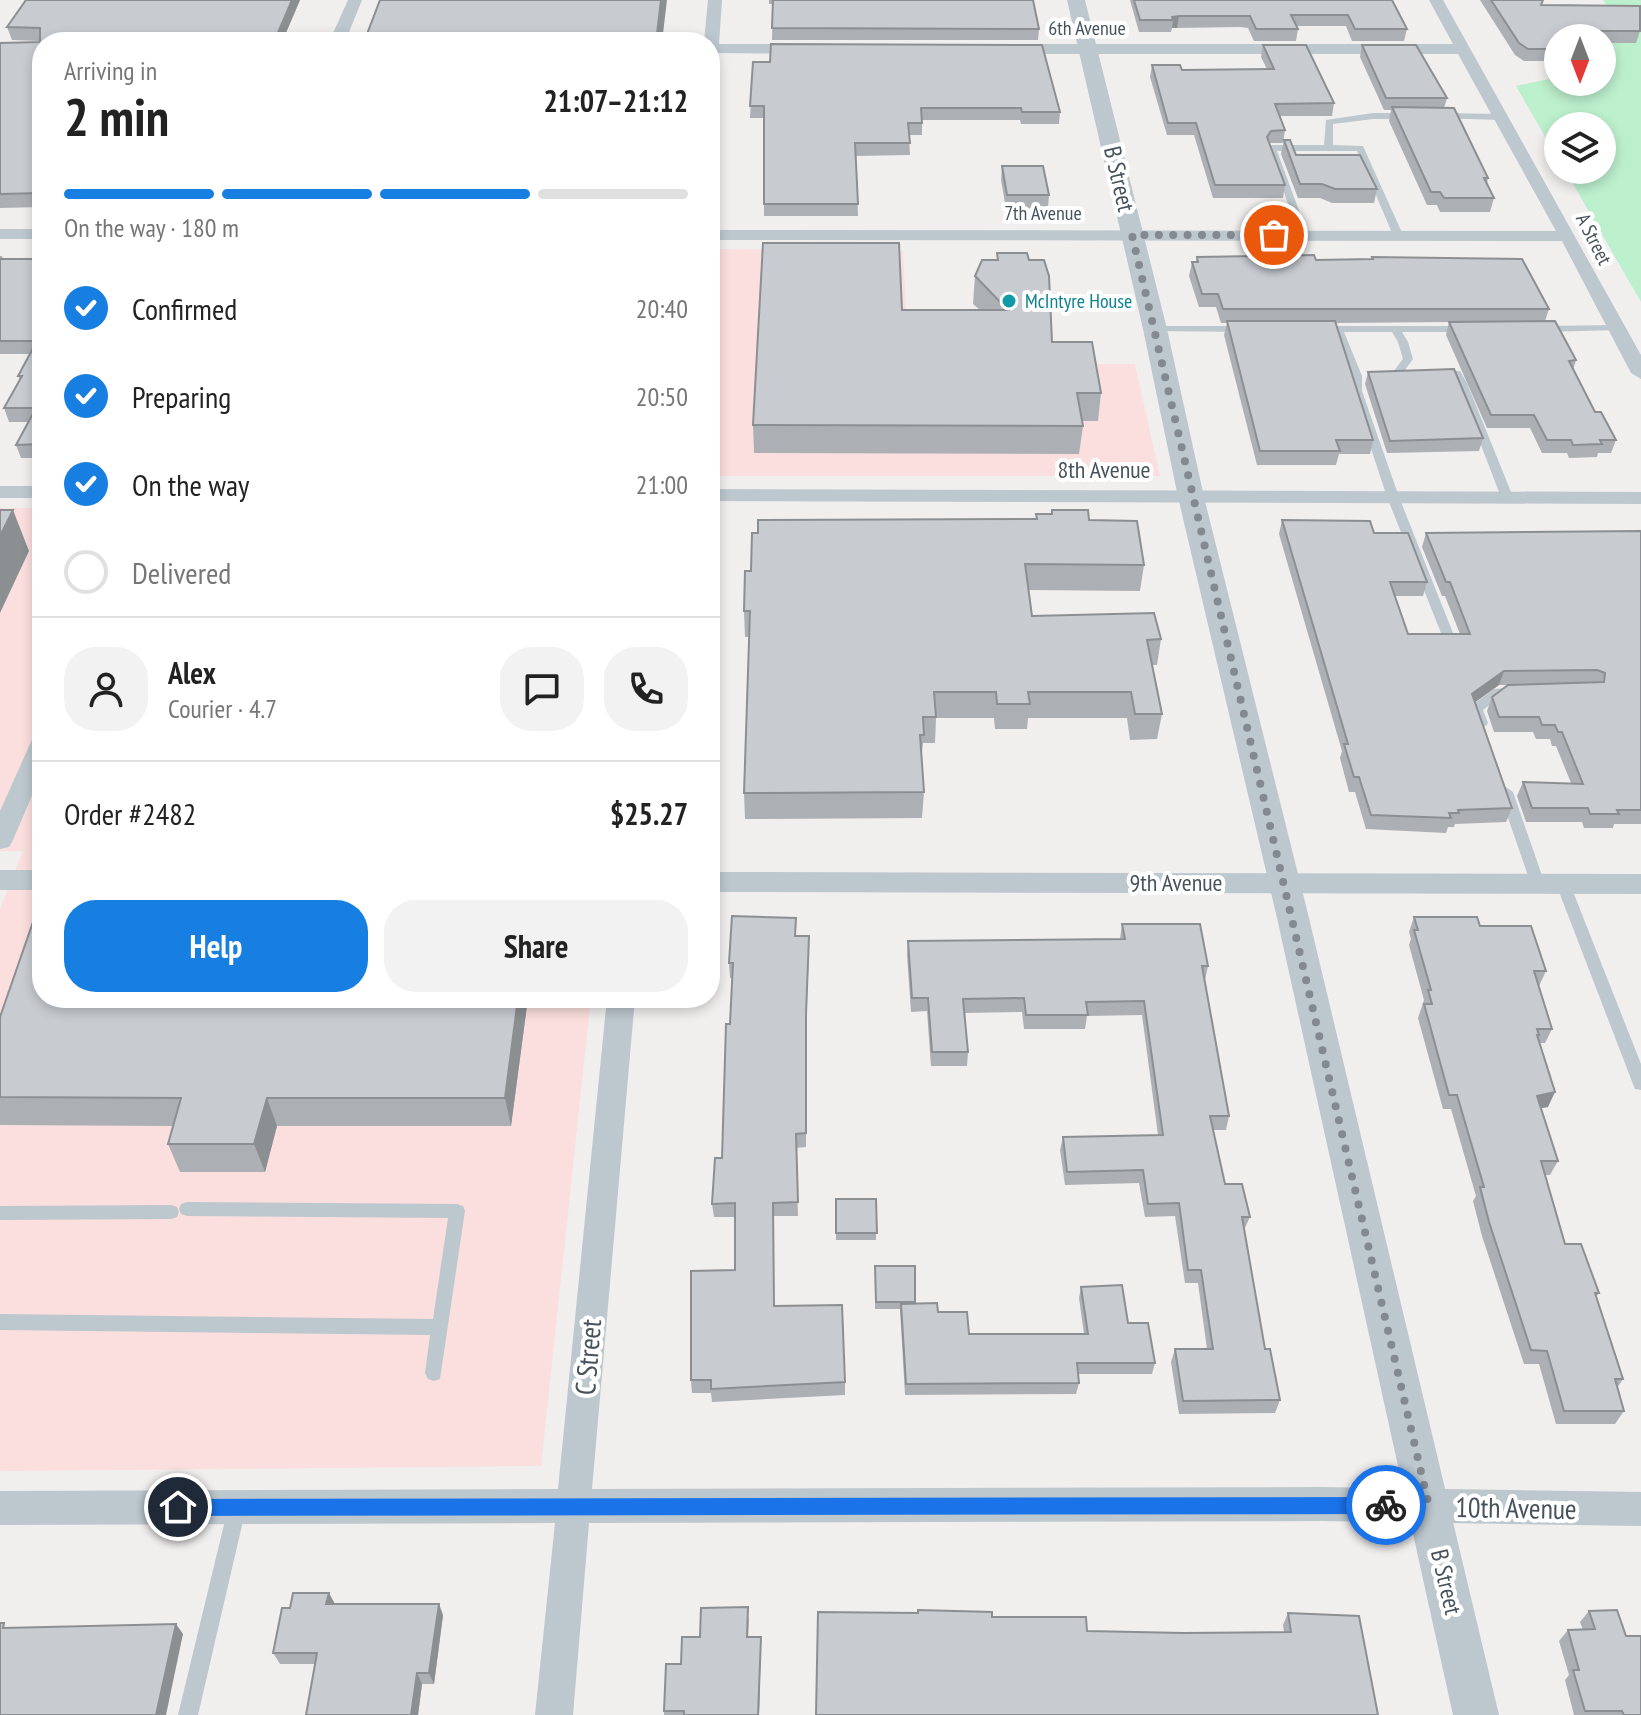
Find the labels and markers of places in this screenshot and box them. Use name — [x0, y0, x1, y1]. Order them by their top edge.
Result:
pin — [1240, 201, 1308, 269]
place label: McIntyre House — [1025, 288, 1132, 314]
marker: McIntyre House — [1000, 292, 1018, 310]
pin — [144, 1473, 212, 1541]

